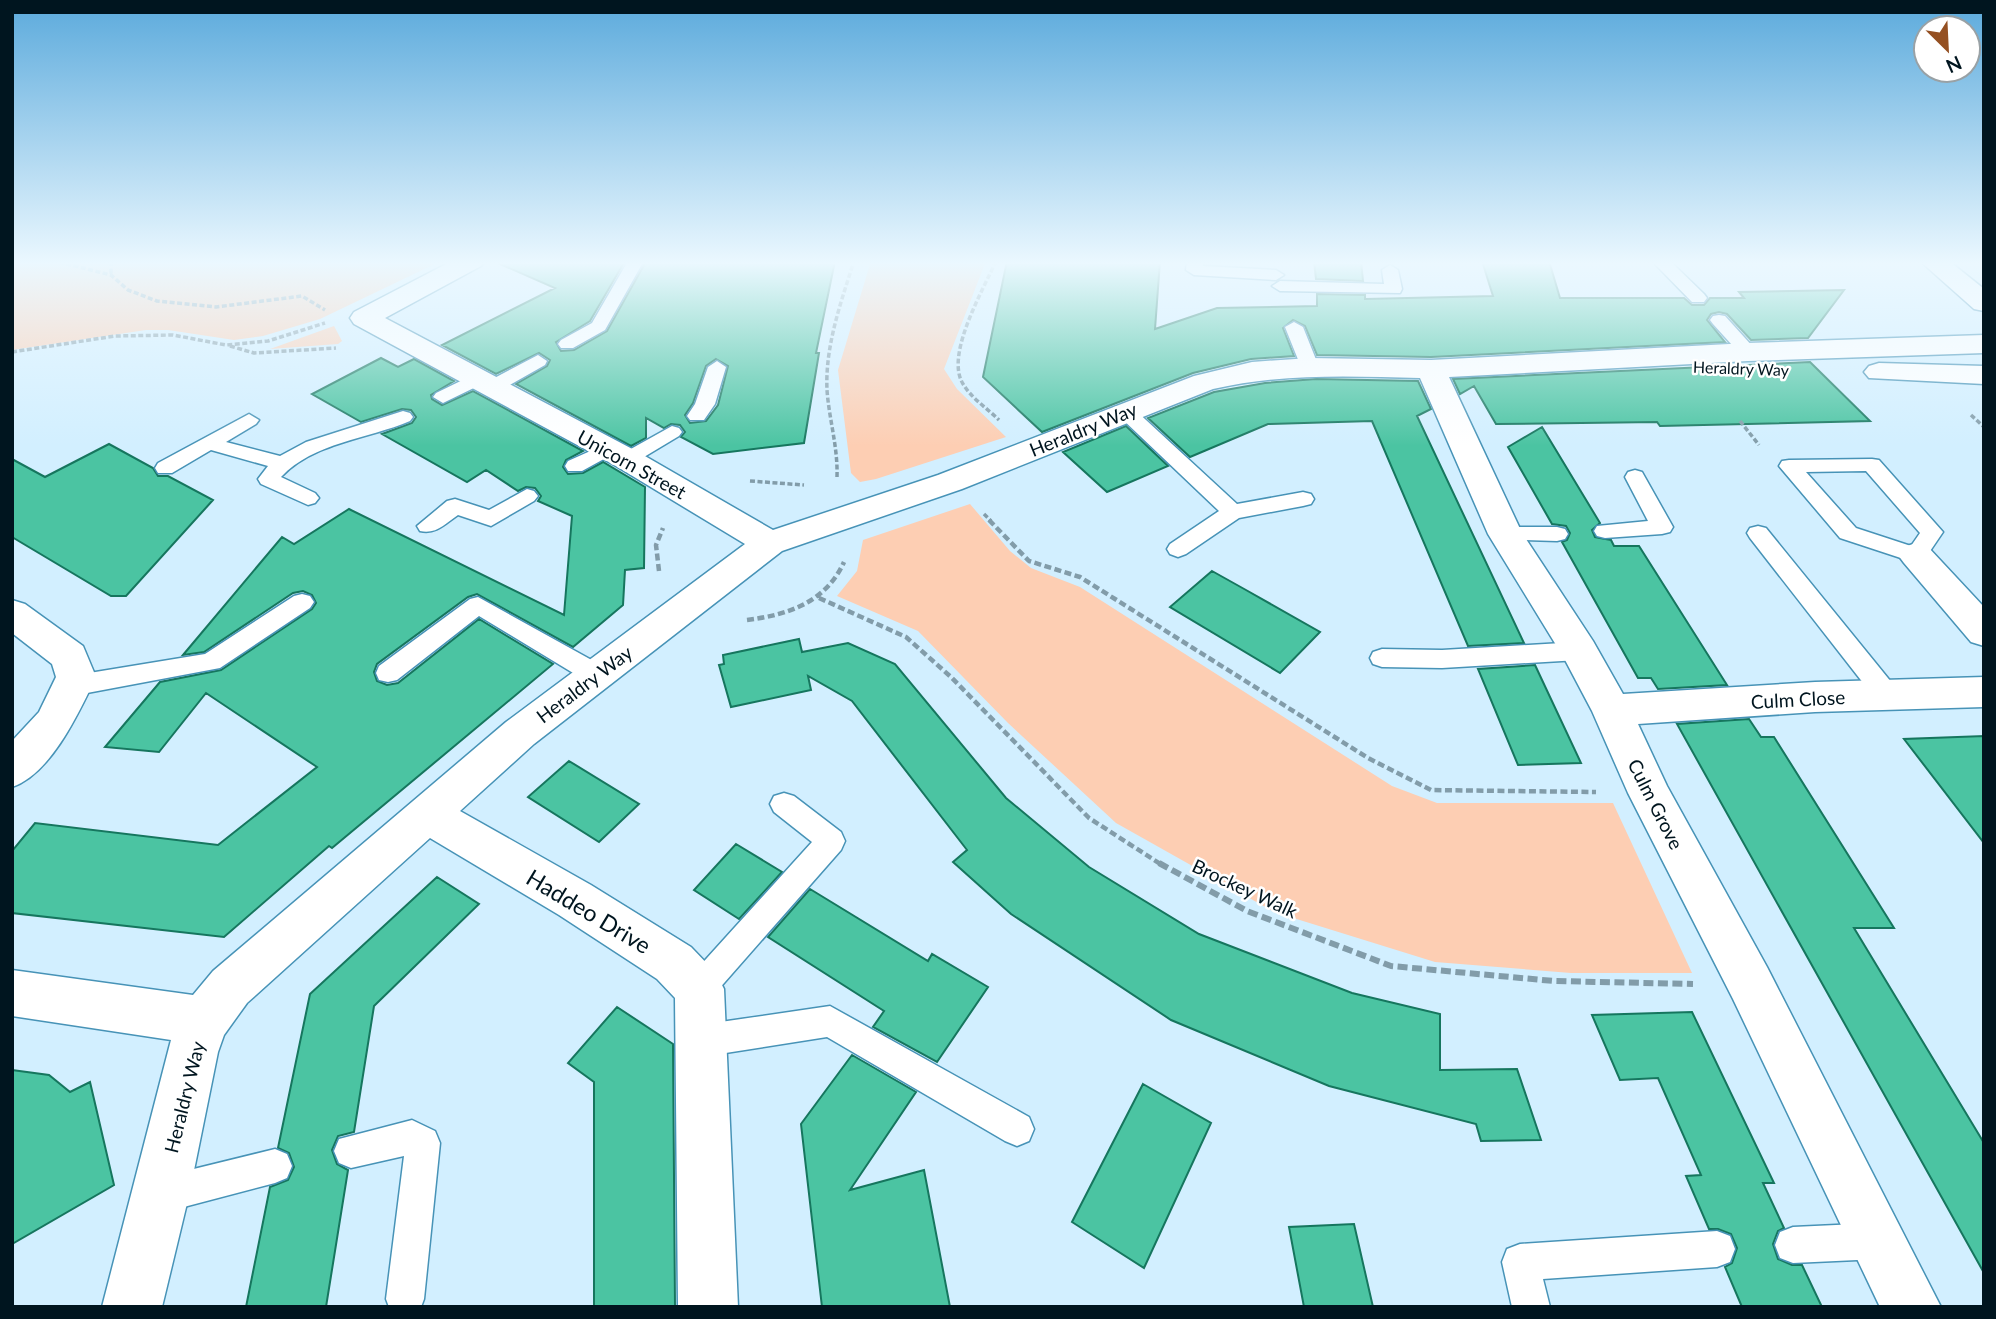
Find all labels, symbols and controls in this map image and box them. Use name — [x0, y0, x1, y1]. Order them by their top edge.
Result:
north arrow — [1912, 14, 1982, 84]
text: N — [1943, 52, 1965, 78]
street label: Heraldry Way — [1693, 357, 1790, 379]
street label: Heraldry Way — [1026, 397, 1140, 461]
street label: Unicorn Street — [574, 425, 691, 503]
street label: Heraldry Way — [532, 640, 637, 728]
street label: Culm Close — [1750, 685, 1846, 713]
street label: Culm Grove — [1623, 755, 1689, 853]
street label: Brockey Walk — [1189, 854, 1302, 923]
street label: Haddeo Drive — [522, 863, 656, 959]
street label: Heraldry Way — [159, 1039, 209, 1155]

